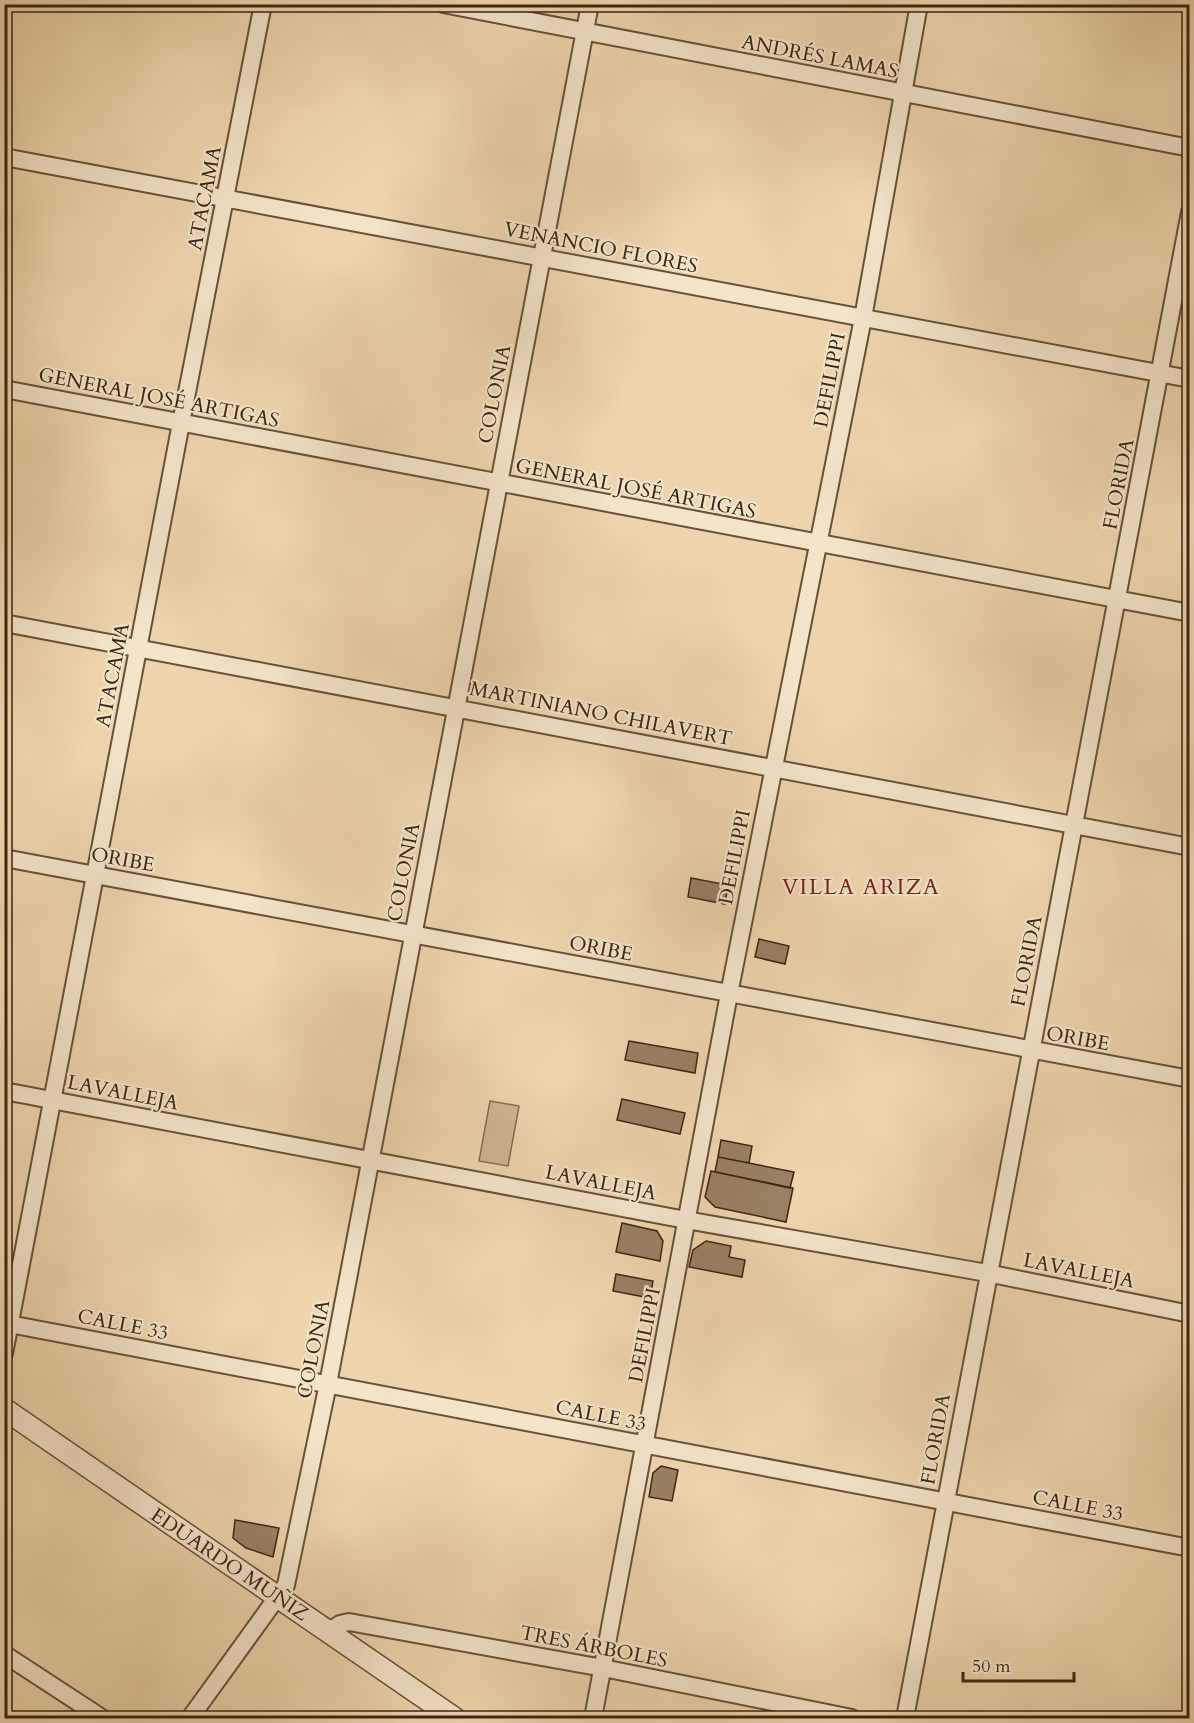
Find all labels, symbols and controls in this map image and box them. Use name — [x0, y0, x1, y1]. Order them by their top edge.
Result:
street label: ANDRÉS LAMAS — [740, 28, 900, 85]
street label: ATACAMA — [181, 143, 228, 253]
street label: VENANCIO FLORES — [502, 215, 700, 280]
street label: DEFILIPPI — [807, 330, 852, 430]
street label: COLONIA — [472, 342, 517, 446]
street label: GENERAL JOSÉ ARTIGAS — [36, 361, 282, 434]
street label: FLORIDA — [1096, 436, 1141, 532]
street label: GENERAL JOSÉ ARTIGAS — [513, 452, 759, 525]
street label: ATACAMA — [89, 620, 136, 730]
street label: MARTINIANO CHILAVERT — [467, 675, 735, 752]
street label: DEFILIPPI — [712, 807, 757, 907]
street label: COLONIA — [381, 820, 426, 924]
street label: ORIBE — [89, 841, 157, 878]
district label: VILLA ARIZA — [782, 872, 940, 902]
street label: FLORIDA — [1004, 913, 1049, 1009]
street label: ORIBE — [567, 929, 635, 968]
street label: ORIBE — [1044, 1020, 1112, 1057]
street label: LAVALLEJA — [65, 1068, 182, 1117]
street label: LAVALLEJA — [543, 1158, 660, 1207]
street label: LAVALLEJA — [1021, 1246, 1138, 1295]
street label: DEFILIPPI — [622, 1285, 667, 1385]
street label: COLONIA — [291, 1297, 336, 1401]
street label: CALLE 33 — [75, 1302, 171, 1347]
street label: FLORIDA — [914, 1391, 957, 1487]
street label: CALLE 33 — [553, 1393, 649, 1438]
street label: CALLE 33 — [1030, 1483, 1126, 1528]
street label: EDUARDO MUÑIZ — [145, 1501, 314, 1627]
street label: TRES ÁRBOLES — [518, 1619, 670, 1674]
scale bar — [963, 1645, 1074, 1683]
text: 50 m — [972, 1654, 1011, 1679]

